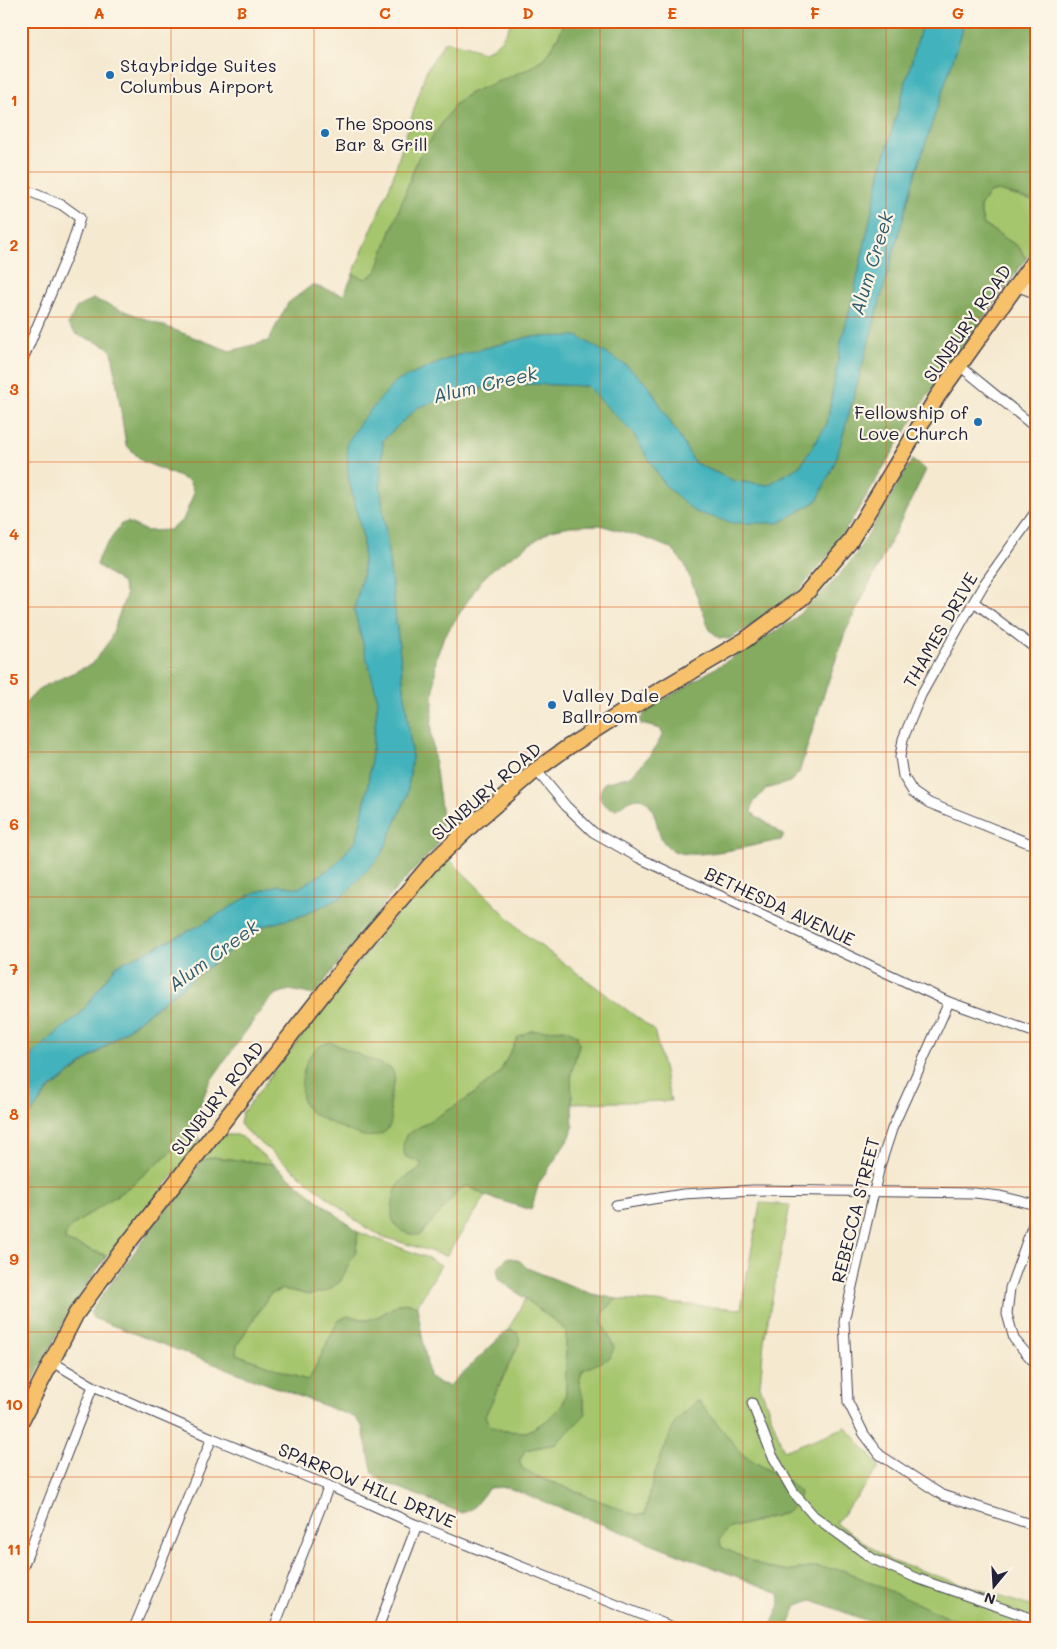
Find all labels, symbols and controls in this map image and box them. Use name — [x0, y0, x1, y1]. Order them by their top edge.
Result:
text: A — [93, 2, 105, 23]
text: B — [237, 2, 247, 23]
text: C — [379, 2, 391, 23]
text: D — [522, 2, 534, 23]
text: E — [667, 2, 677, 23]
text: F — [810, 2, 820, 23]
text: G — [952, 2, 964, 23]
place label: Staybridge Suites Columbus Airport — [120, 53, 277, 98]
marker: Staybridge Suites Columbus Airport — [104, 69, 116, 81]
text: 1 — [10, 89, 18, 110]
place label: The Spoons Bar & Grill — [335, 111, 433, 156]
marker: The Spoons Bar & Grill — [319, 127, 331, 139]
water label: Alum Creek — [844, 208, 899, 317]
text: 2 — [10, 234, 19, 255]
street label: SUNBURY ROAD — [918, 259, 1016, 387]
water label: Alum Creek — [430, 360, 540, 408]
text: 3 — [9, 378, 19, 399]
place label: Fellowship of Love Church — [854, 400, 969, 445]
marker: Fellowship of Love Church — [972, 416, 984, 428]
text: 4 — [9, 523, 19, 544]
street label: THAMES DRIVE — [897, 568, 983, 692]
text: 5 — [9, 668, 19, 689]
place label: Valley Dale Ballroom — [562, 683, 659, 728]
marker: Valley Dale Ballroom — [546, 699, 558, 711]
street label: SUNBURY ROAD — [426, 737, 546, 845]
text: 6 — [9, 813, 19, 834]
street label: BETHESDA AVENUE — [701, 861, 859, 951]
water label: Alum Creek — [163, 913, 264, 996]
text: 7 — [10, 958, 19, 979]
street label: SUNBURY ROAD — [165, 1036, 269, 1160]
text: 8 — [9, 1103, 19, 1124]
street label: REBECCA STREET — [825, 1135, 885, 1285]
text: 9 — [9, 1248, 19, 1269]
text: 10 — [5, 1393, 23, 1414]
street label: SPARROW HILL DRIVE — [275, 1437, 459, 1533]
text: 11 — [7, 1538, 21, 1559]
north arrow — [970, 1562, 1020, 1612]
text: N — [982, 1588, 998, 1610]

